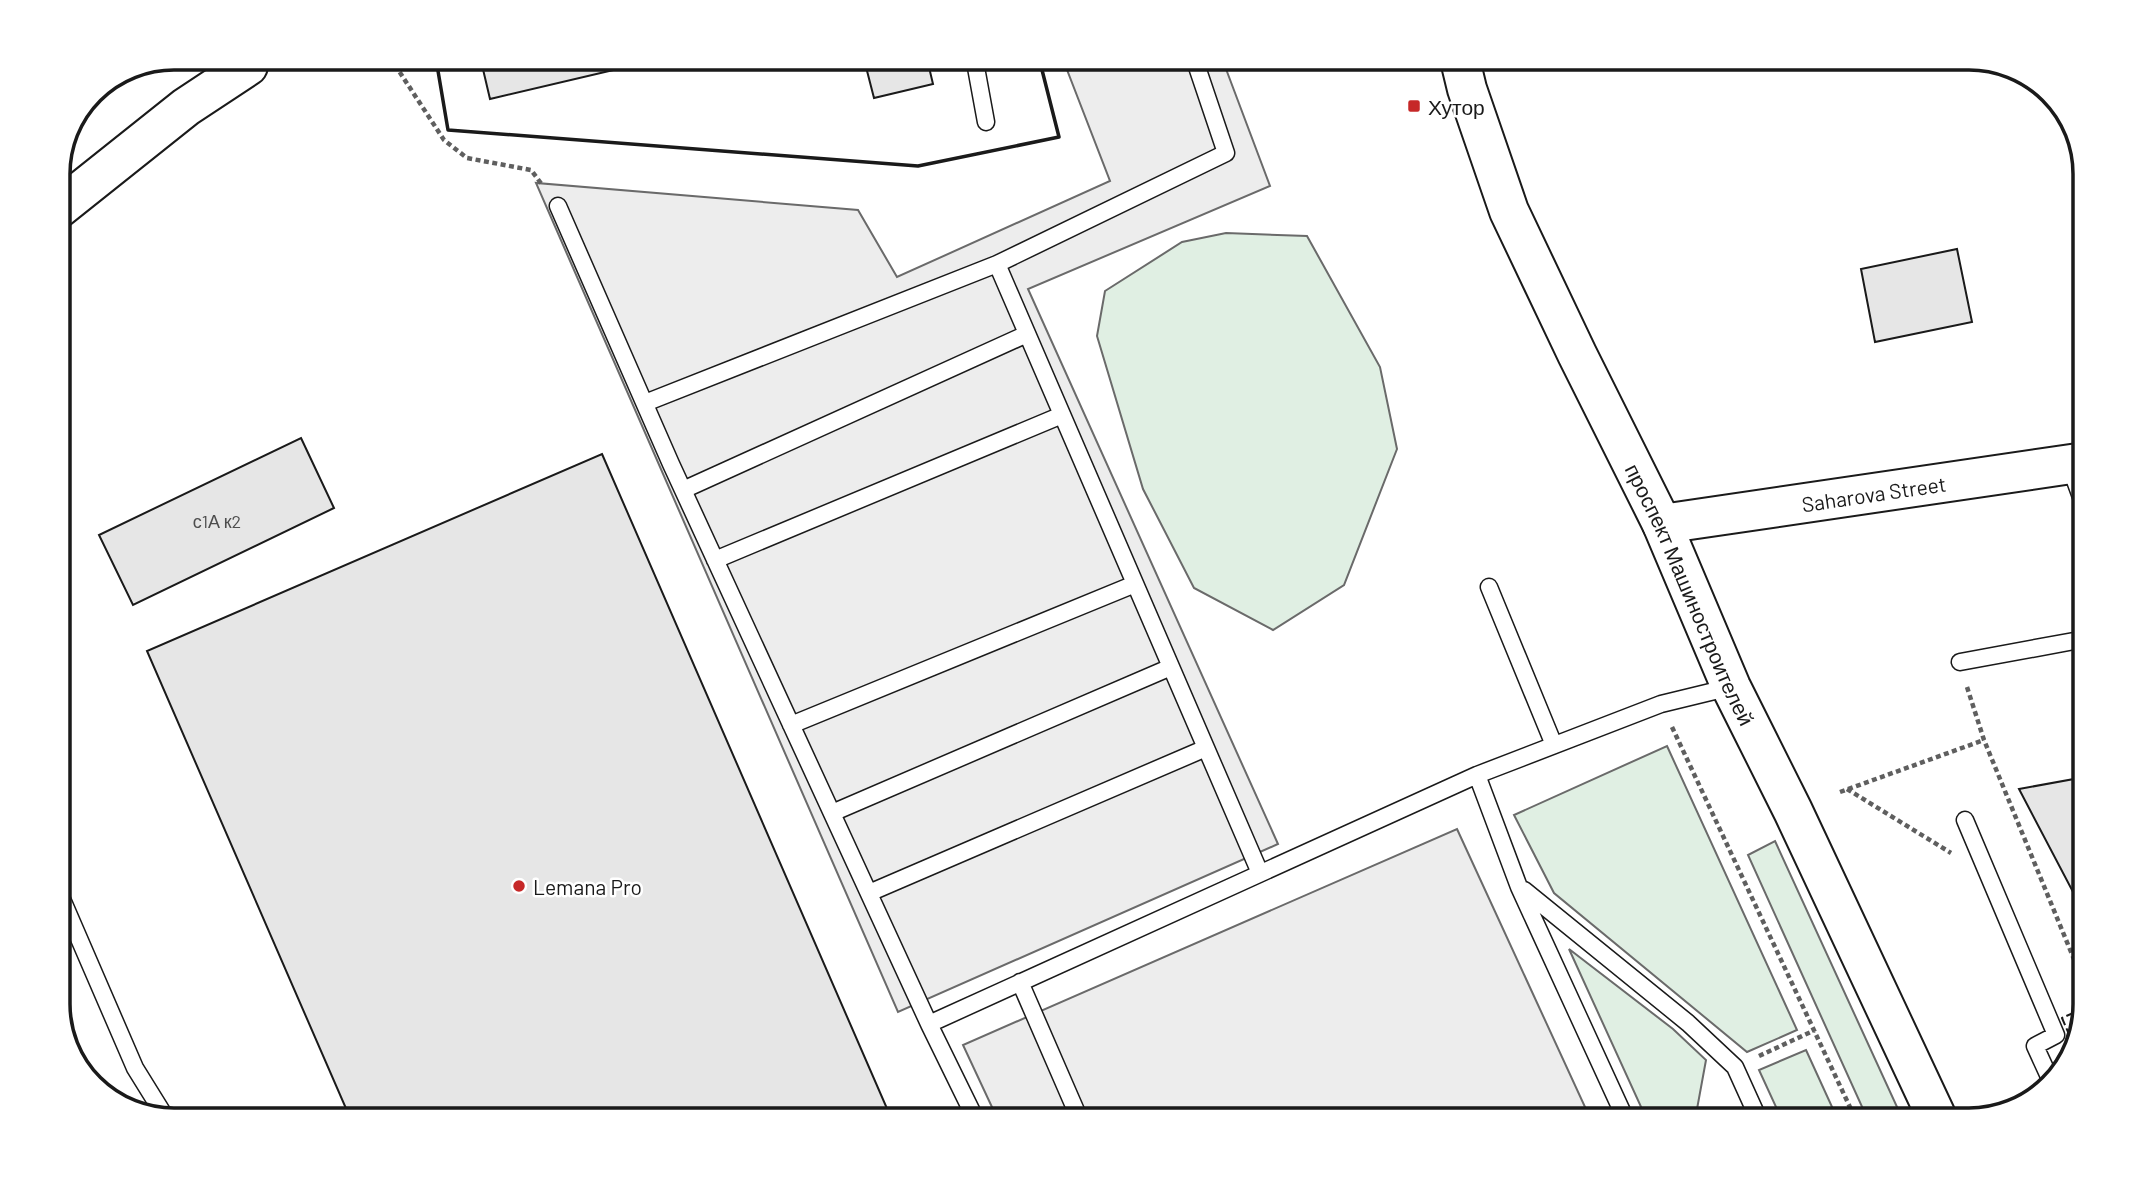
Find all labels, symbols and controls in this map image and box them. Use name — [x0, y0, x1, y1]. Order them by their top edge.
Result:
place label: Хутор — [1428, 94, 1485, 119]
marker: Хутор — [1406, 98, 1422, 114]
street label: проспект Машиностроителей — [1621, 459, 1760, 729]
street label: Saharova Street — [1800, 470, 1948, 516]
house number: с1А к2 — [193, 510, 241, 532]
place label: Lemana Pro — [533, 874, 642, 899]
marker: Lemana Pro — [511, 878, 527, 894]

